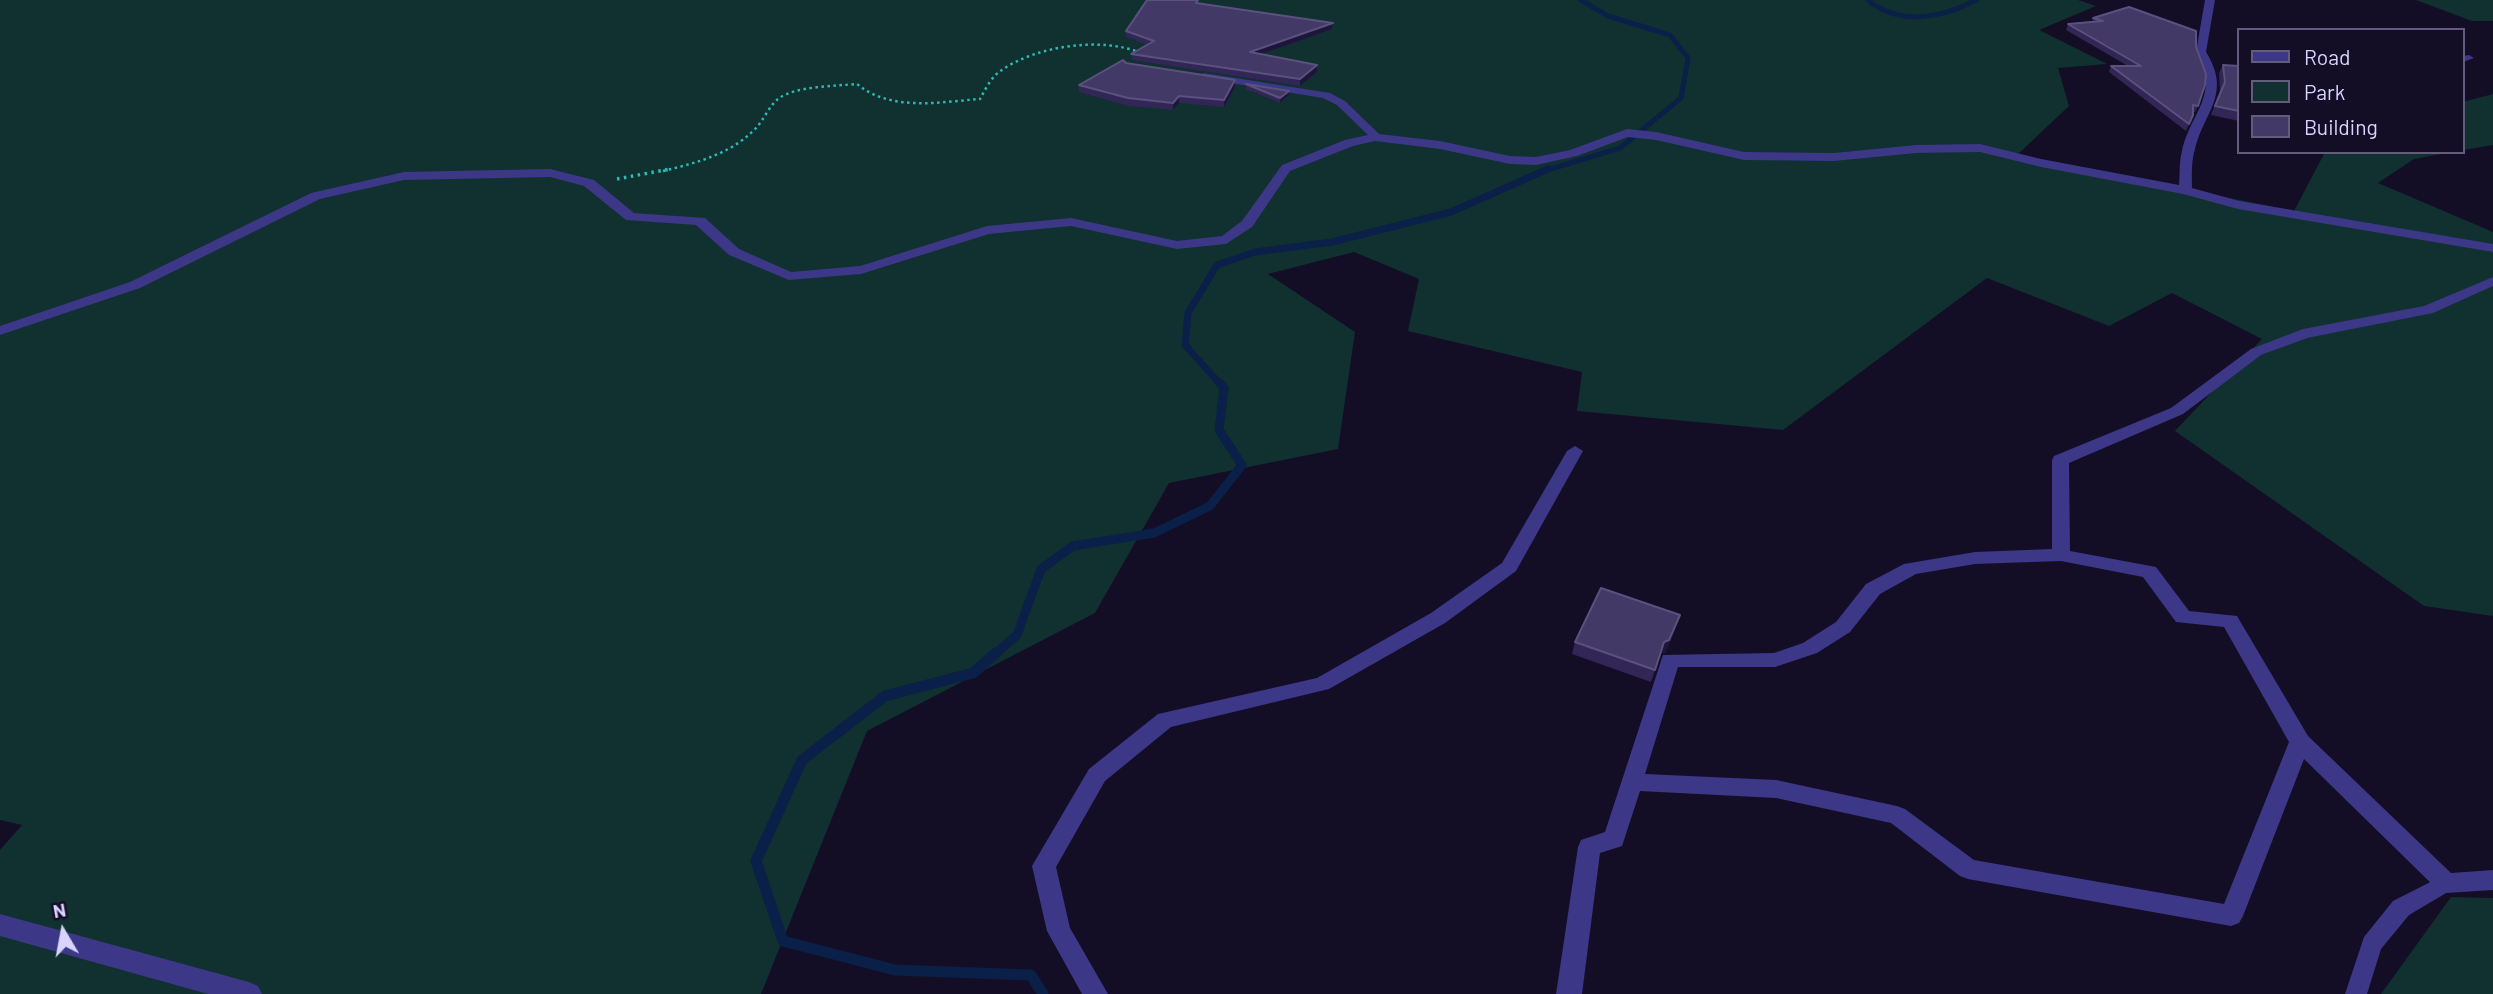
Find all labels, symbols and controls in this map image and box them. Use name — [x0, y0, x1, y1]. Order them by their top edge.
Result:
legend — [2238, 28, 2465, 154]
text: Road — [2304, 44, 2350, 69]
text: Park — [2304, 79, 2345, 104]
text: Building — [2304, 114, 2378, 139]
north arrow — [28, 896, 98, 966]
text: N — [51, 897, 67, 922]

